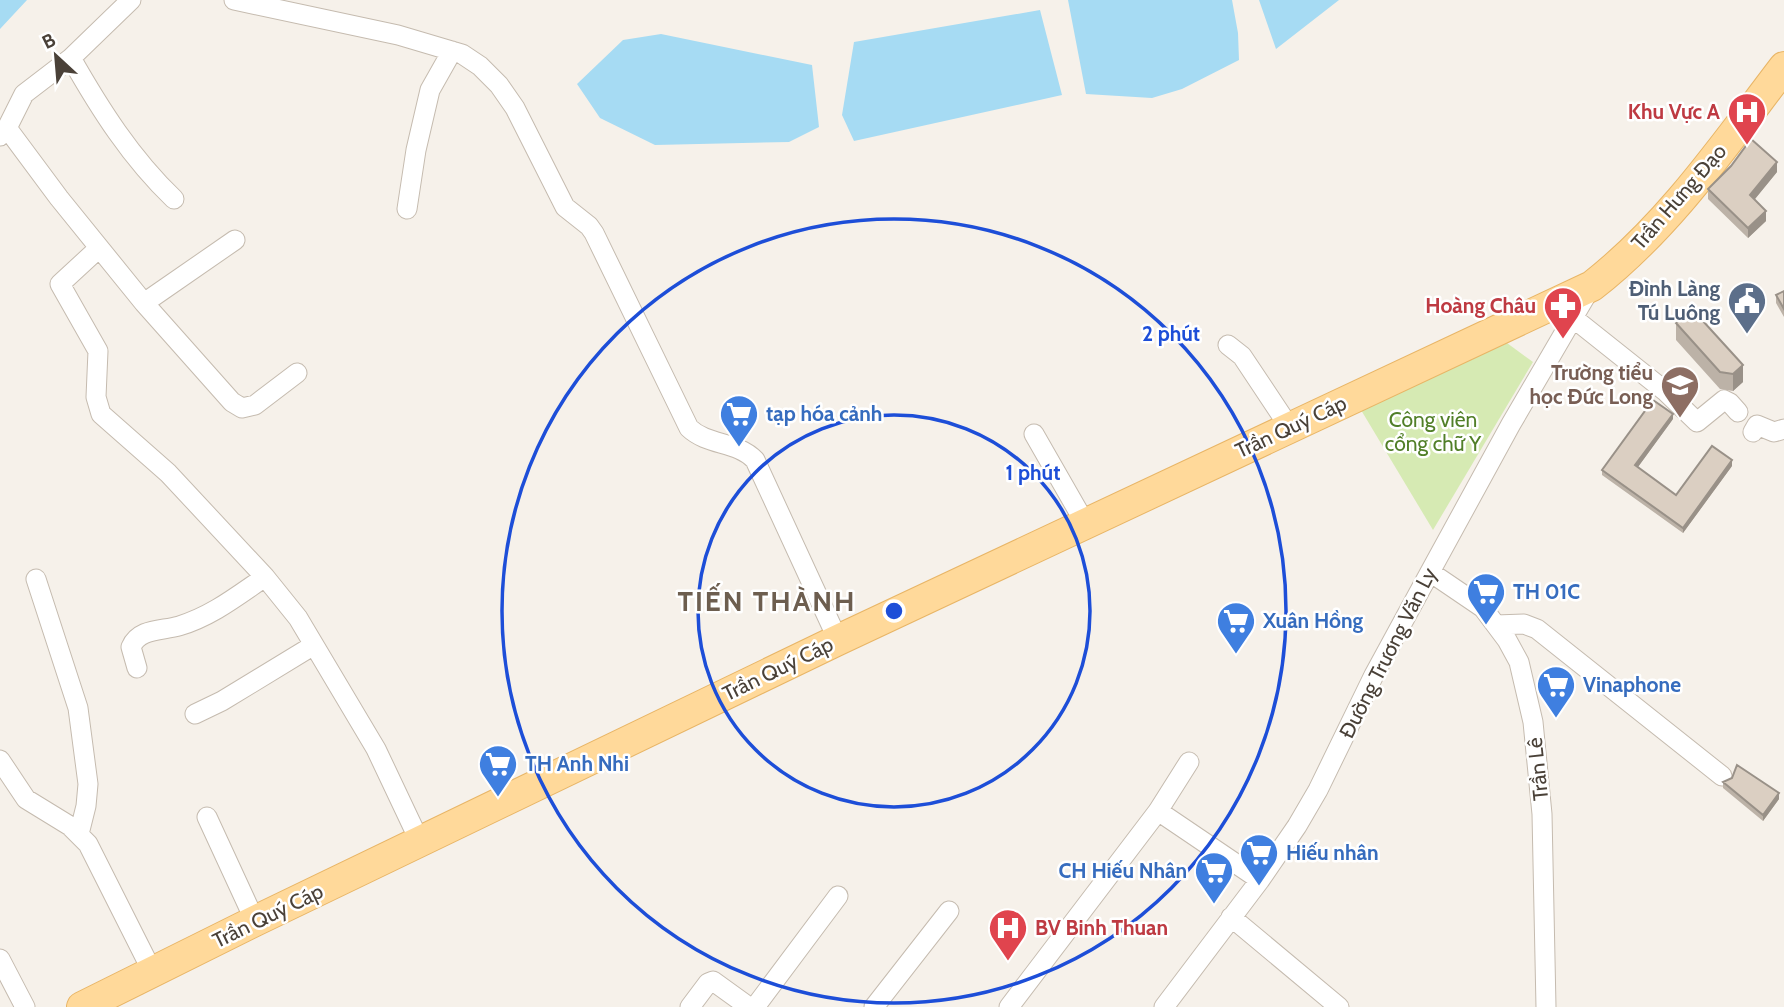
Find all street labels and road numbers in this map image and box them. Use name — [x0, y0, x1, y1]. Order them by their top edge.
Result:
street label: Trần Hưng Đạo — [1626, 139, 1731, 255]
street label: Trần Quý Cáp — [1231, 390, 1350, 463]
street label: Đường Trương Văn Ly — [1334, 563, 1442, 742]
street label: Trần Quý Cáp — [719, 631, 837, 706]
street label: Trần Lê — [1522, 736, 1553, 802]
street label: Trần Quý Cáp — [209, 878, 327, 953]

